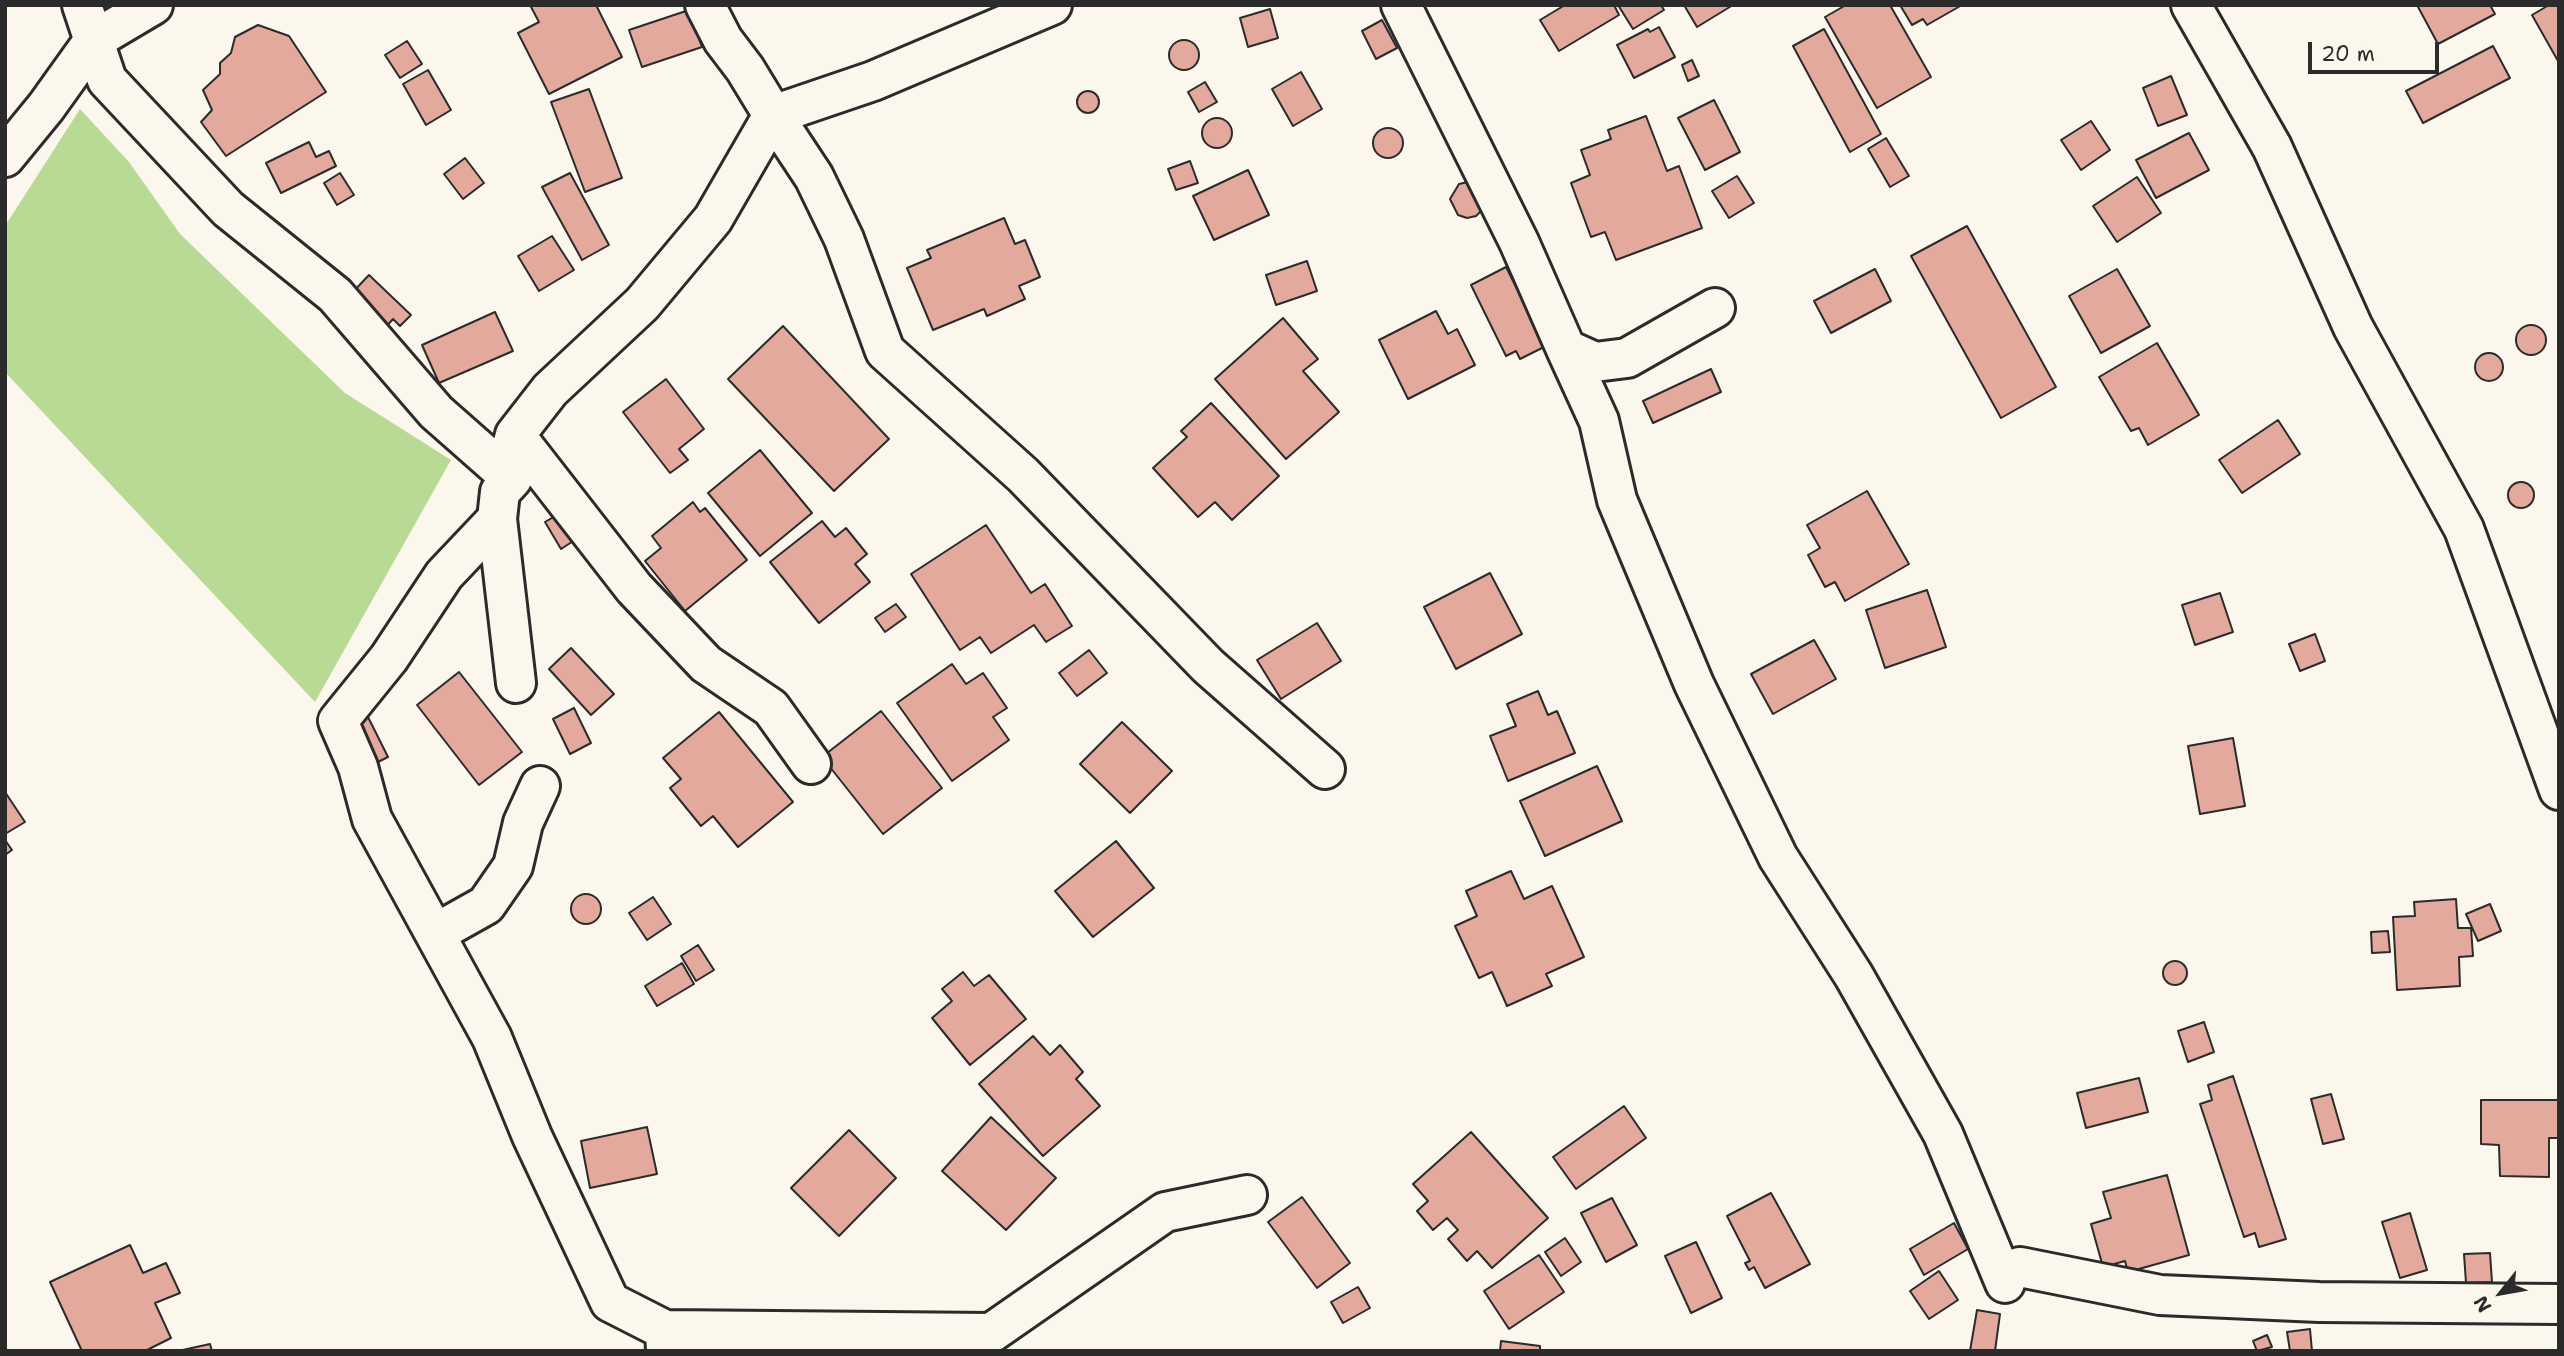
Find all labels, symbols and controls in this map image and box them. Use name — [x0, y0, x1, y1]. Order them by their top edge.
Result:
scale bar — [2312, 28, 2443, 72]
text: 20 m — [2321, 40, 2375, 68]
north arrow — [2466, 1258, 2536, 1328]
text: N — [2468, 1291, 2497, 1317]

